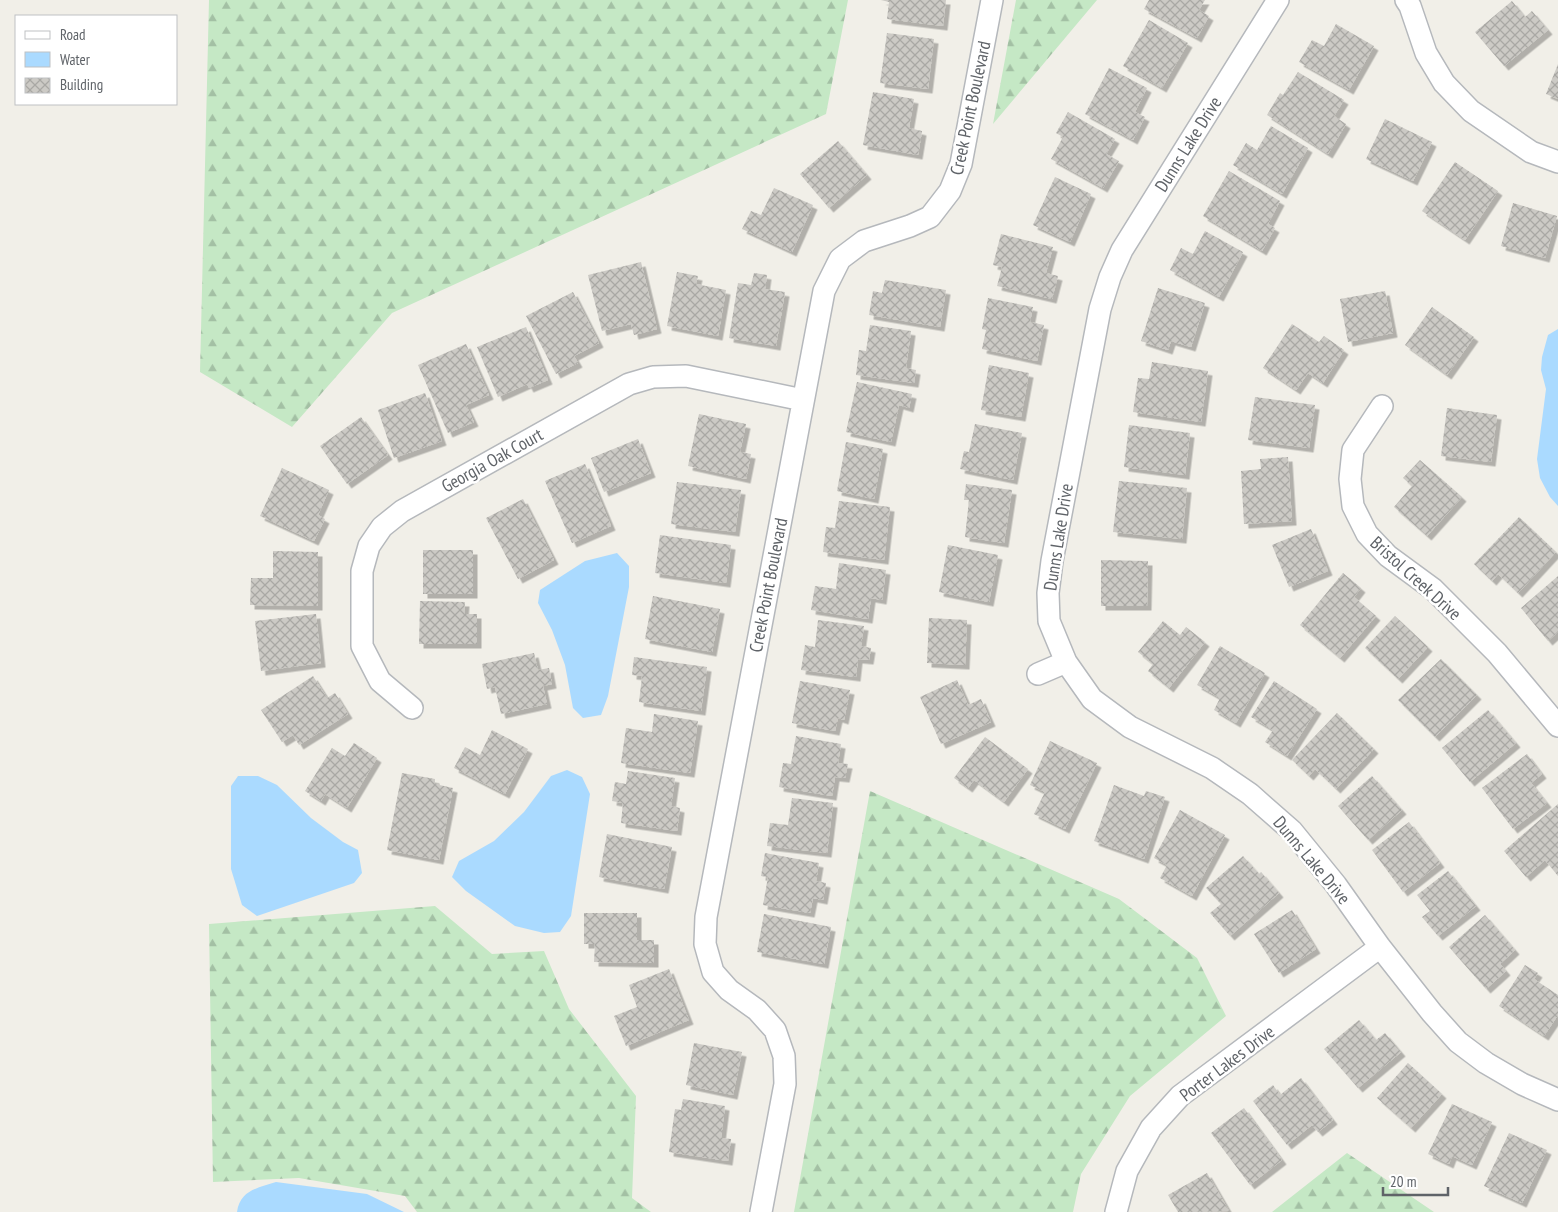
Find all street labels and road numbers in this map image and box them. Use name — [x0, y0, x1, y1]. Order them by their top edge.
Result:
street label: Creek Point Boulevard — [945, 39, 995, 177]
street label: Dunns Lake Drive — [1150, 92, 1226, 196]
street label: Georgia Oak Court — [437, 423, 547, 497]
street label: Dunns Lake Drive — [1038, 482, 1078, 592]
street label: Creek Point Boulevard — [744, 516, 792, 654]
street label: Bristol Creek Drive — [1366, 531, 1466, 625]
street label: Dunns Lake Drive — [1268, 811, 1356, 909]
street label: Porter Lakes Drive — [1175, 1020, 1279, 1106]

